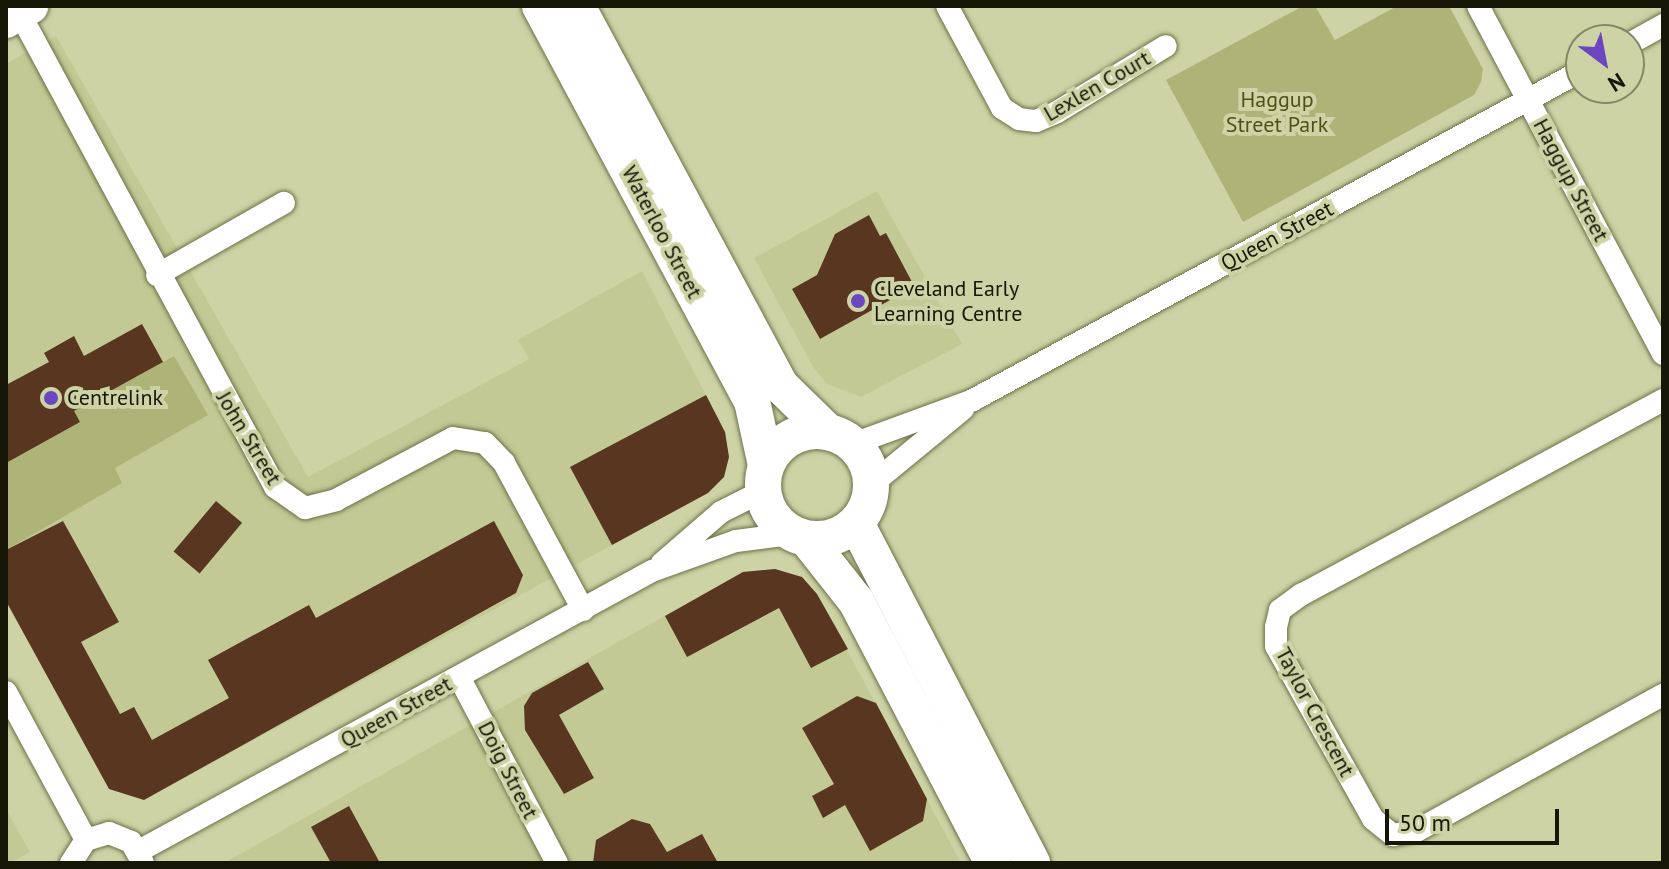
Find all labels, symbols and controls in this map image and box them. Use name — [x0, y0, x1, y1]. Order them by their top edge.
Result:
north arrow — [1565, 24, 1645, 104]
street label: Lexlen Court — [1039, 45, 1155, 127]
text: N — [1603, 67, 1630, 98]
park label: Haggup Street Park — [1226, 86, 1328, 138]
street label: Haggup Street — [1528, 114, 1614, 246]
street label: Waterloo Street — [616, 161, 708, 303]
street label: Queen Street — [1216, 195, 1338, 277]
place label: Cleveland Early Learning Centre — [874, 275, 1022, 326]
marker: Cleveland Early Learning Centre — [849, 292, 867, 310]
place label: Centrelink — [67, 385, 163, 411]
street label: John Street — [211, 386, 287, 490]
marker: Centrelink — [42, 389, 60, 407]
street label: Taylor Crescent — [1270, 643, 1360, 781]
street label: Queen Street — [336, 671, 456, 753]
street label: Doig Street — [472, 717, 544, 823]
scale bar — [1389, 793, 1563, 843]
text: 50 m — [1399, 807, 1451, 838]

